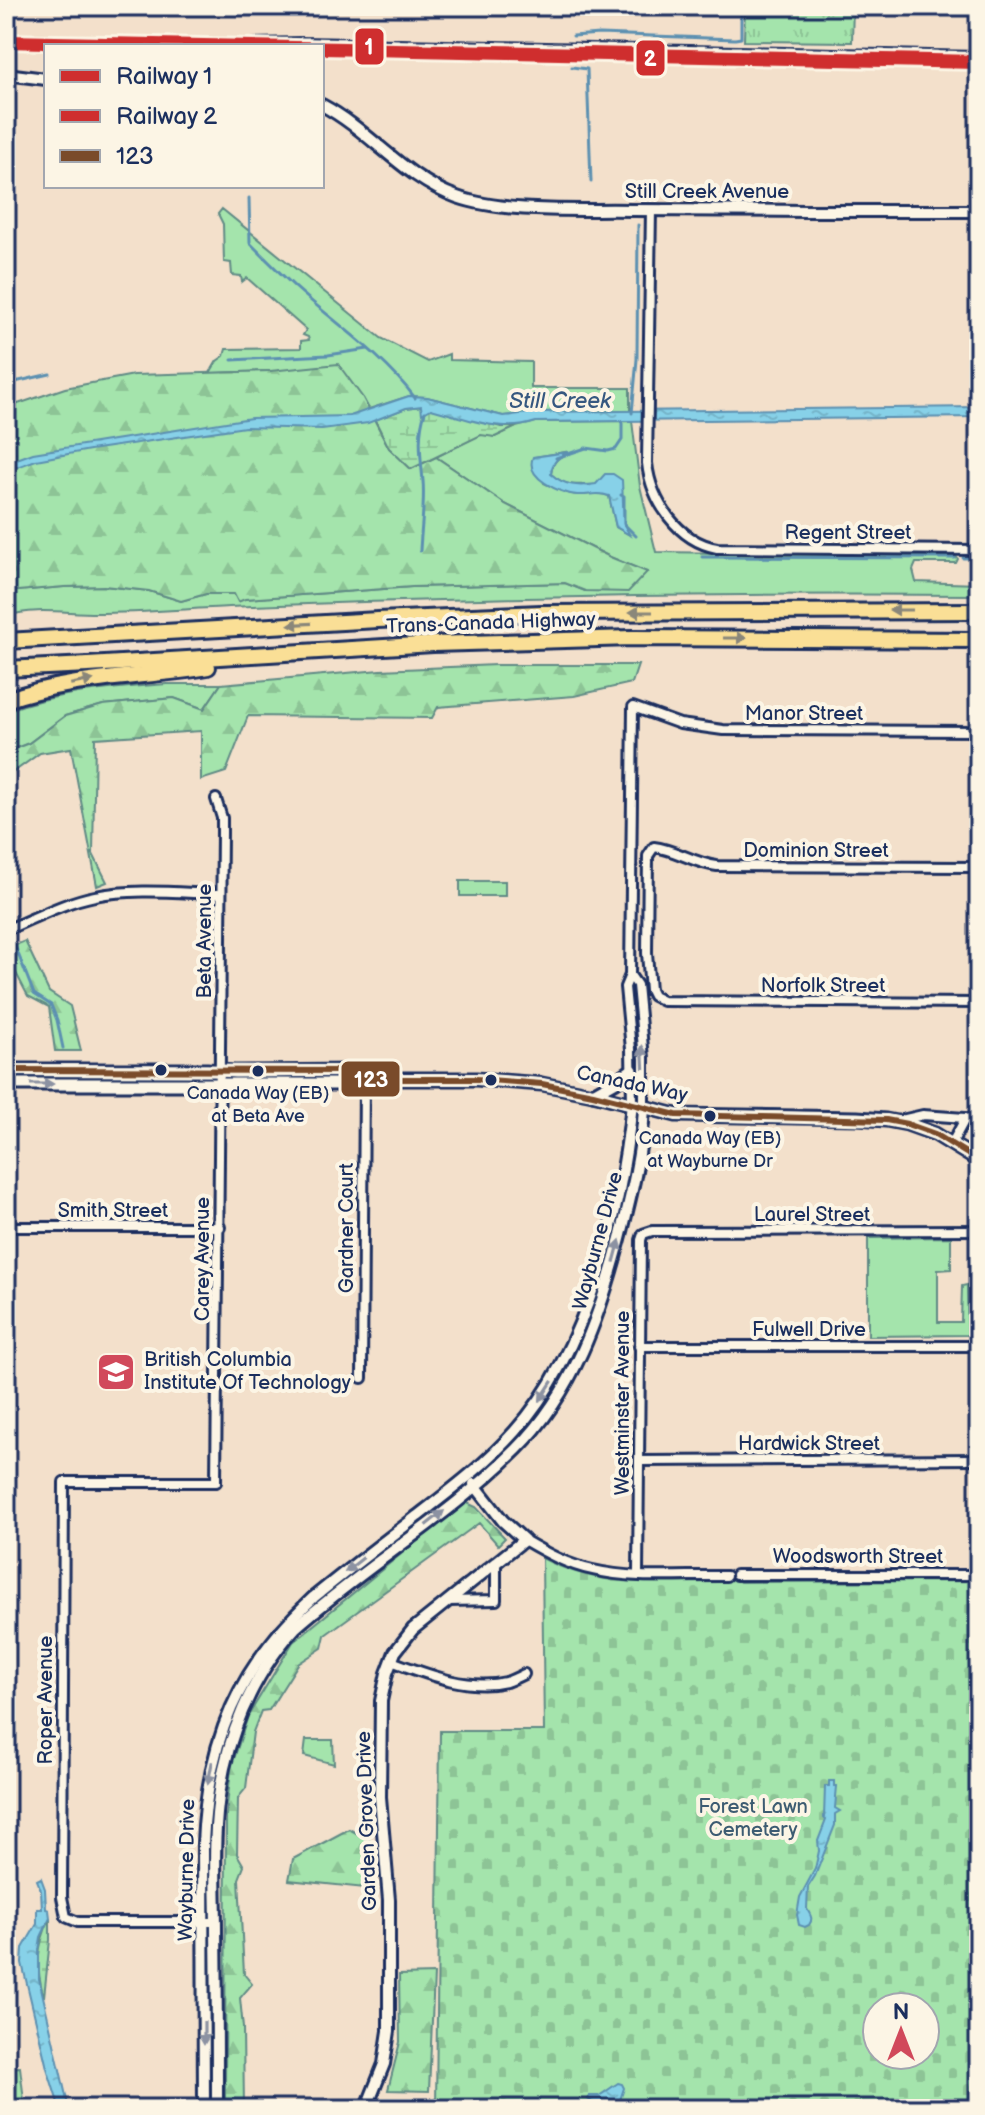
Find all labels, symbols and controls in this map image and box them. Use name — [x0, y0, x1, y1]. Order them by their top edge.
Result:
line badge: 1 — [354, 27, 385, 66]
text: 1 — [364, 34, 374, 61]
line badge: 2 — [635, 39, 666, 77]
legend — [44, 44, 324, 188]
text: 2 — [643, 46, 657, 73]
text: Railway 1 — [116, 62, 212, 91]
text: Railway 2 — [116, 102, 217, 131]
text: 123 — [116, 142, 154, 171]
street label: Still Creek Avenue — [625, 180, 789, 204]
water label: Still Creek — [509, 388, 612, 415]
street label: Regent Street — [785, 521, 911, 545]
one-way arrow — [888, 604, 913, 616]
one-way arrow — [628, 606, 653, 618]
street label: Trans-Canada Highway — [386, 607, 596, 639]
one-way arrow — [287, 618, 312, 631]
one-way arrow — [723, 632, 748, 645]
one-way arrow — [69, 675, 94, 687]
street label: Manor Street — [745, 702, 863, 726]
street label: Dominion Street — [743, 839, 889, 863]
street label: Beta Avenue — [193, 883, 217, 998]
street label: Norfolk Street — [761, 974, 885, 998]
one-way arrow — [637, 1044, 650, 1069]
line badge: 123 — [340, 1060, 401, 1098]
street label: Canada Way — [574, 1061, 690, 1107]
unlabelled marker — [153, 1062, 169, 1078]
marker: Canada Way (EB) at Beta Ave — [250, 1063, 266, 1079]
text: 123 — [354, 1067, 389, 1094]
unlabelled marker — [483, 1072, 499, 1088]
one-way arrow — [30, 1078, 55, 1090]
place label: Canada Way (EB) at Beta Ave — [187, 1083, 329, 1127]
marker: Canada Way (EB) at Wayburne Dr — [702, 1108, 718, 1124]
place label: Canada Way (EB) at Wayburne Dr — [639, 1128, 781, 1172]
street label: Gardner Court — [335, 1163, 359, 1293]
street label: Wayburne Drive — [568, 1169, 628, 1313]
street label: Carey Avenue — [191, 1197, 215, 1321]
street label: Smith Street — [58, 1199, 168, 1223]
street label: Laurel Street — [754, 1203, 870, 1227]
one-way arrow — [611, 1238, 624, 1262]
street label: Westminster Avenue — [611, 1311, 635, 1495]
street label: Fulwell Drive — [752, 1318, 866, 1342]
place label: British Columbia Institute Of Technology — [144, 1348, 351, 1395]
school or university icon: British Columbia Institute Of Technology — [95, 1351, 137, 1393]
one-way arrow — [539, 1380, 553, 1402]
street label: Hardwick Street — [738, 1432, 880, 1456]
one-way arrow — [425, 1510, 446, 1527]
street label: Woodsworth Street — [773, 1545, 943, 1569]
one-way arrow — [344, 1556, 364, 1572]
street label: Roper Avenue — [34, 1635, 58, 1764]
street label: Garden Grove Drive — [352, 1731, 382, 1911]
one-way arrow — [203, 1761, 216, 1786]
park label: Forest Lawn Cemetery — [698, 1795, 808, 1842]
street label: Wayburne Drive — [174, 1798, 200, 1941]
north arrow — [861, 1991, 941, 2071]
text: N — [893, 1999, 909, 2026]
one-way arrow — [198, 2021, 210, 2046]

